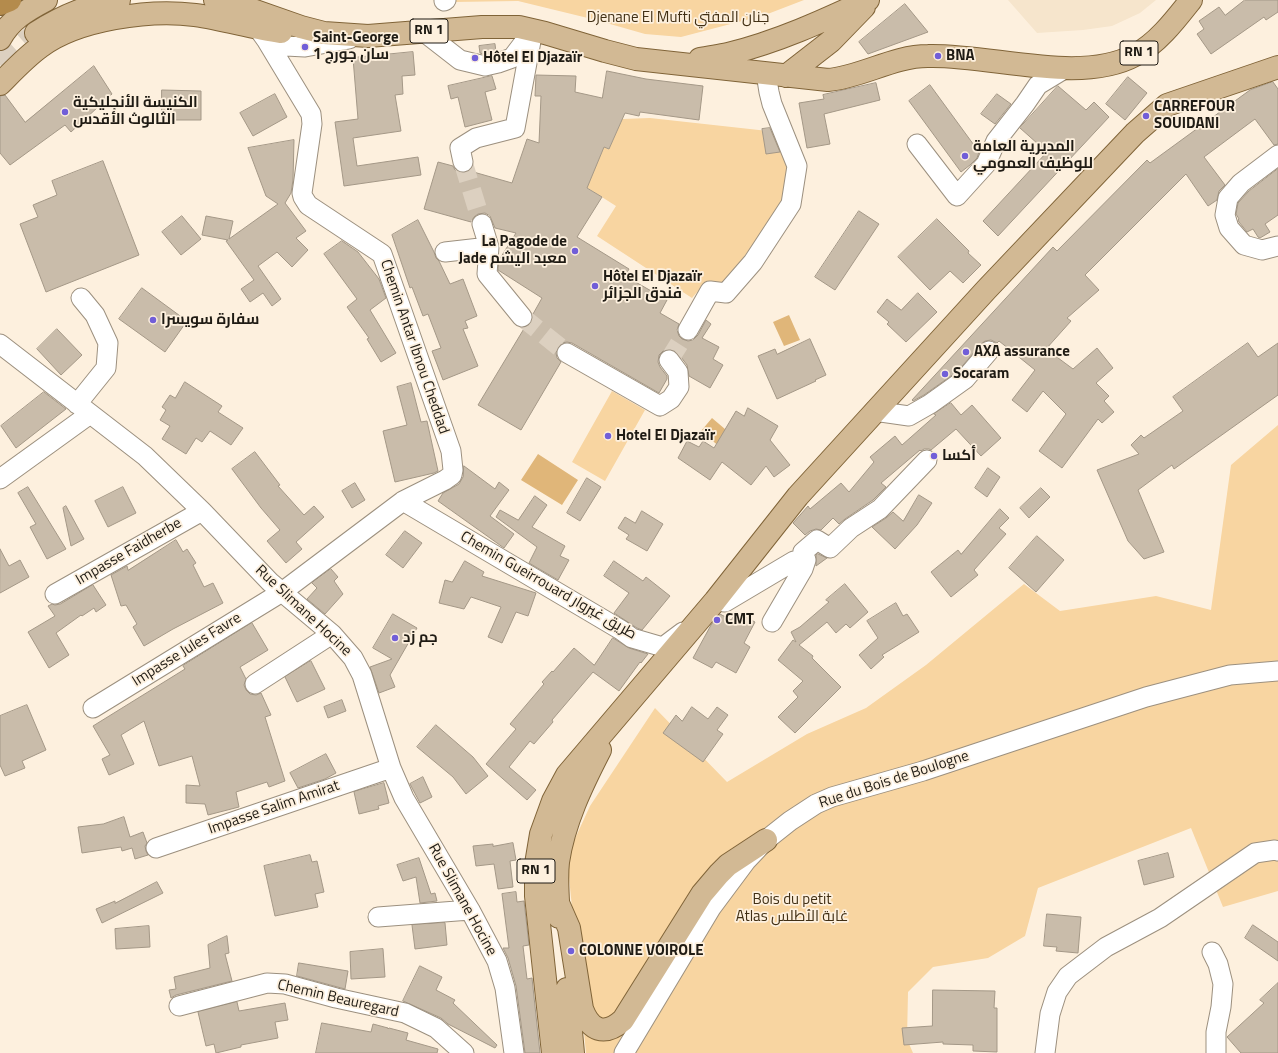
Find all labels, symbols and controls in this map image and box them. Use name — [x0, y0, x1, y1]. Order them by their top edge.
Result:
park label: Djenane El Mufti جنان المفتي — [587, 9, 769, 27]
road number: RN 1 — [410, 19, 448, 43]
place label: Saint-George 1 سان جورج — [313, 29, 399, 64]
road number: RN 1 — [1120, 41, 1158, 65]
marker: Saint-George 1 سان جورج — [300, 42, 310, 52]
place label: BNA — [946, 47, 975, 65]
place label: Hôtel El Djazaïr — [483, 49, 582, 67]
marker: BNA — [933, 51, 943, 61]
marker: Hôtel El Djazaïr — [470, 53, 480, 63]
place label: الكنيسة الأنجليكية الثالوث الأقدس — [73, 94, 198, 129]
place label: CARREFOUR SOUIDANI — [1154, 98, 1235, 133]
marker: الكنيسة الأنجليكية الثالوث الأقدس — [60, 107, 70, 117]
marker: CARREFOUR SOUIDANI — [1141, 111, 1151, 121]
place label: المديرية العامة للوظيف العمومي — [973, 138, 1093, 173]
marker: المديرية العامة للوظيف العمومي — [960, 151, 970, 161]
place label: La Pagode de Jade معبد اليشم — [459, 233, 567, 268]
marker: La Pagode de Jade معبد اليشم — [570, 246, 580, 256]
street label: Chemin Antar Ibnou Cheddad — [376, 257, 452, 437]
place label: Hôtel El Djazaïr فندق الجزائر — [603, 268, 702, 303]
marker: Hôtel El Djazaïr فندق الجزائر — [590, 281, 600, 291]
place label: سفارة سويسرا — [161, 311, 259, 329]
marker: سفارة سويسرا — [148, 315, 158, 325]
place label: AXA assurance — [974, 343, 1070, 361]
marker: AXA assurance — [961, 347, 971, 357]
place label: Socaram — [953, 365, 1009, 383]
marker: Socaram — [940, 369, 950, 379]
place label: Hotel El Djazaïr — [616, 427, 715, 445]
marker: Hotel El Djazaïr — [603, 431, 613, 441]
place label: أكسا — [942, 447, 976, 465]
marker: أكسا — [929, 451, 939, 461]
street label: Impasse Faidherbe — [73, 514, 185, 590]
street label: Chemin Gueirrouard طريق غيروار — [457, 528, 639, 644]
street label: Rue Slimane Hocine — [251, 562, 355, 660]
street label: Impasse Jules Favre — [129, 609, 245, 691]
place label: CMT — [725, 611, 754, 629]
marker: CMT — [712, 615, 722, 625]
place label: جم زد — [403, 629, 438, 647]
marker: جم زد — [390, 633, 400, 643]
street label: Rue du Bois de Boulogne — [817, 747, 971, 813]
street label: Impasse Salim Amirat — [206, 777, 342, 839]
street label: Rue Slimane Hocine — [424, 841, 500, 959]
road number: RN 1 — [517, 859, 555, 883]
park label: Bois du petit Atlas غابة الأطلس — [736, 891, 848, 926]
place label: COLONNE VOIROLE — [579, 942, 703, 960]
marker: COLONNE VOIROLE — [566, 946, 576, 956]
street label: Chemin Beauregard — [276, 976, 400, 1022]

